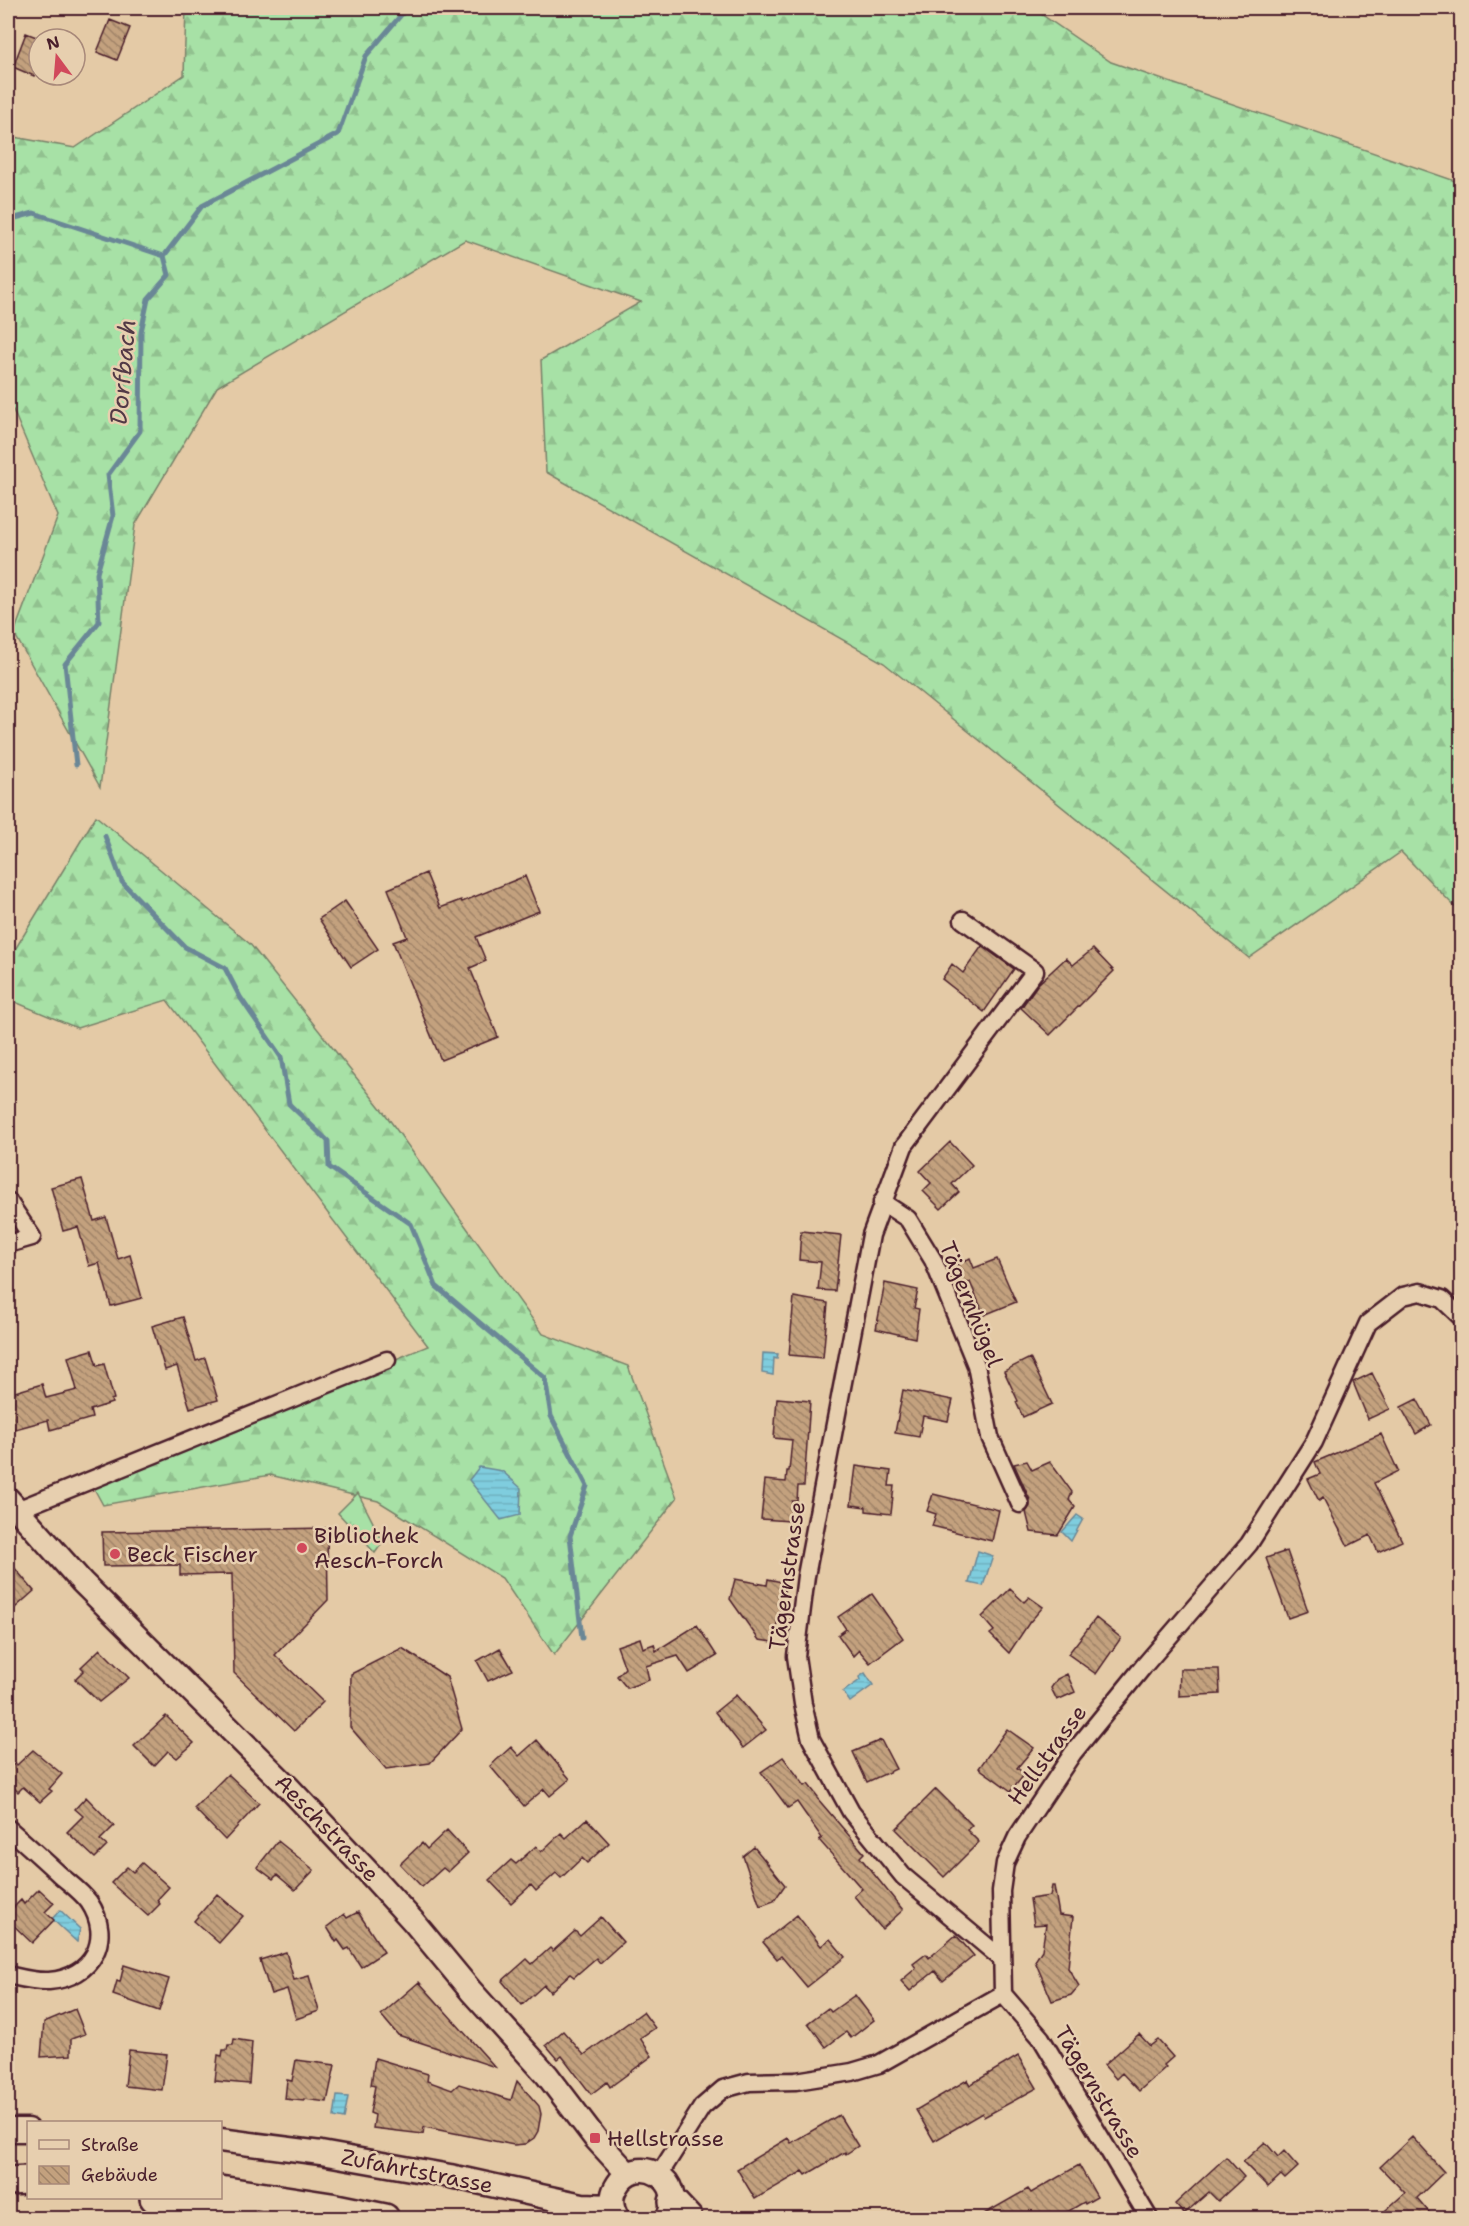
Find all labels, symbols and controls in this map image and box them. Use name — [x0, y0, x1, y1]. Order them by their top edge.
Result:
north arrow — [27, 27, 87, 87]
text: N — [44, 31, 62, 55]
water label: Dorfbach — [102, 318, 144, 426]
street label: Tägernhügel — [933, 1237, 1009, 1371]
street label: Tägernstrasse — [762, 1500, 812, 1652]
place label: Bibliothek Aesch-Forch — [314, 1521, 444, 1575]
place label: Beck Fischer — [127, 1540, 258, 1569]
marker: Bibliothek Aesch-Forch — [295, 1541, 309, 1555]
marker: Beck Fischer — [108, 1547, 122, 1561]
street label: Hellstrasse — [1001, 1699, 1093, 1811]
street label: Aeschstrasse — [268, 1768, 386, 1888]
street label: Tägernstrasse — [1048, 2020, 1150, 2164]
legend — [27, 2121, 222, 2199]
place label: Hellstrasse — [607, 2124, 724, 2153]
marker: Hellstrasse — [588, 2131, 602, 2145]
text: Straße — [81, 2133, 139, 2157]
street label: Zufahrtstrasse — [339, 2142, 495, 2200]
text: Gebäude — [81, 2163, 158, 2187]

